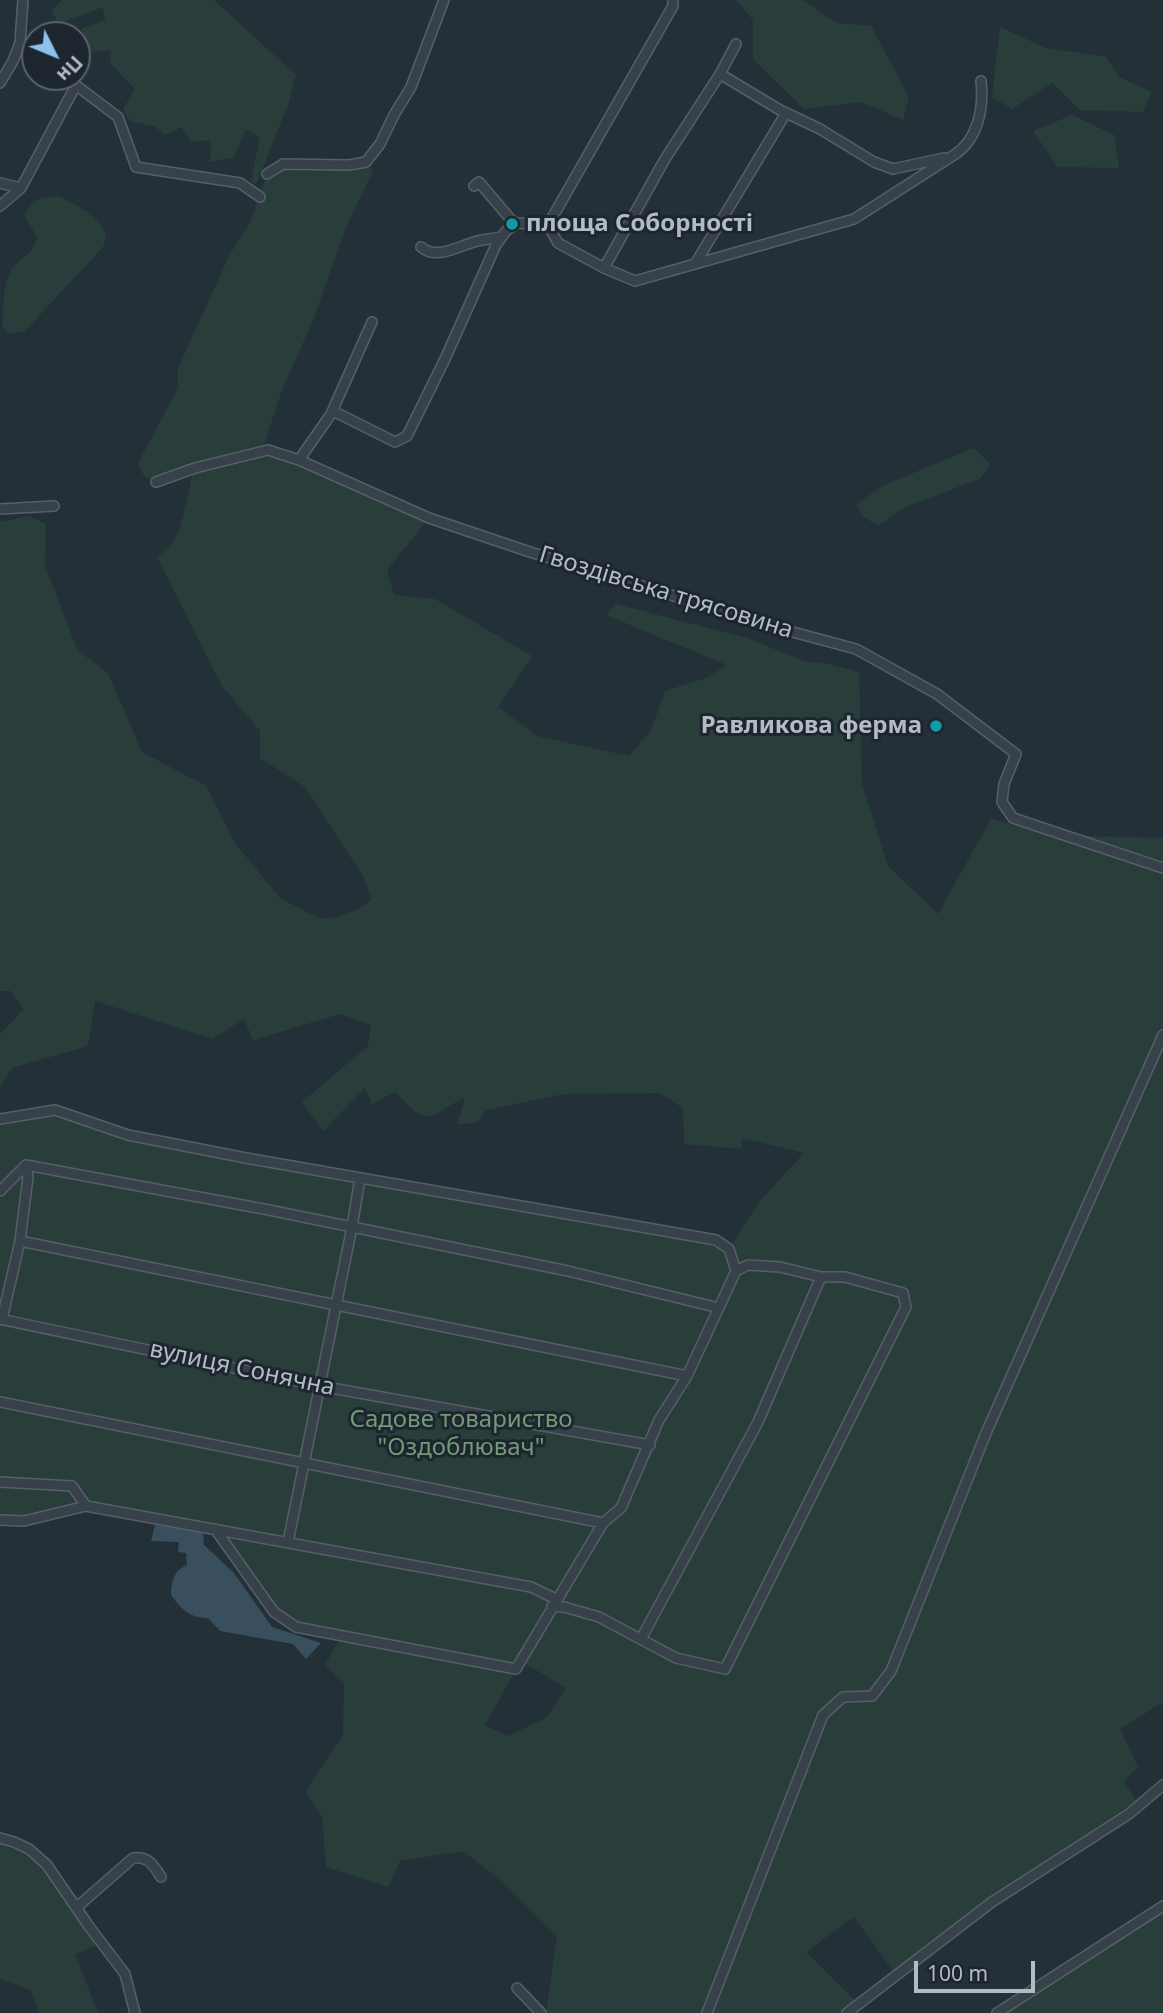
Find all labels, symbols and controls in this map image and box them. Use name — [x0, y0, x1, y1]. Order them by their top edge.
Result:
north arrow — [21, 21, 91, 91]
text: Пн — [51, 50, 89, 88]
place label: площа Соборності — [526, 210, 753, 238]
marker: площа Соборності — [504, 216, 520, 232]
street label: Гвоздівська трясовина — [536, 541, 796, 645]
place label: Равликова ферма — [701, 712, 922, 740]
marker: Равликова ферма — [928, 718, 944, 734]
street label: вулиця Сонячна — [147, 1335, 337, 1403]
park label: Садове товариство "Оздоблювач" — [350, 1406, 572, 1462]
scale bar — [918, 1946, 1039, 1990]
text: 100 m — [927, 1959, 988, 1987]

